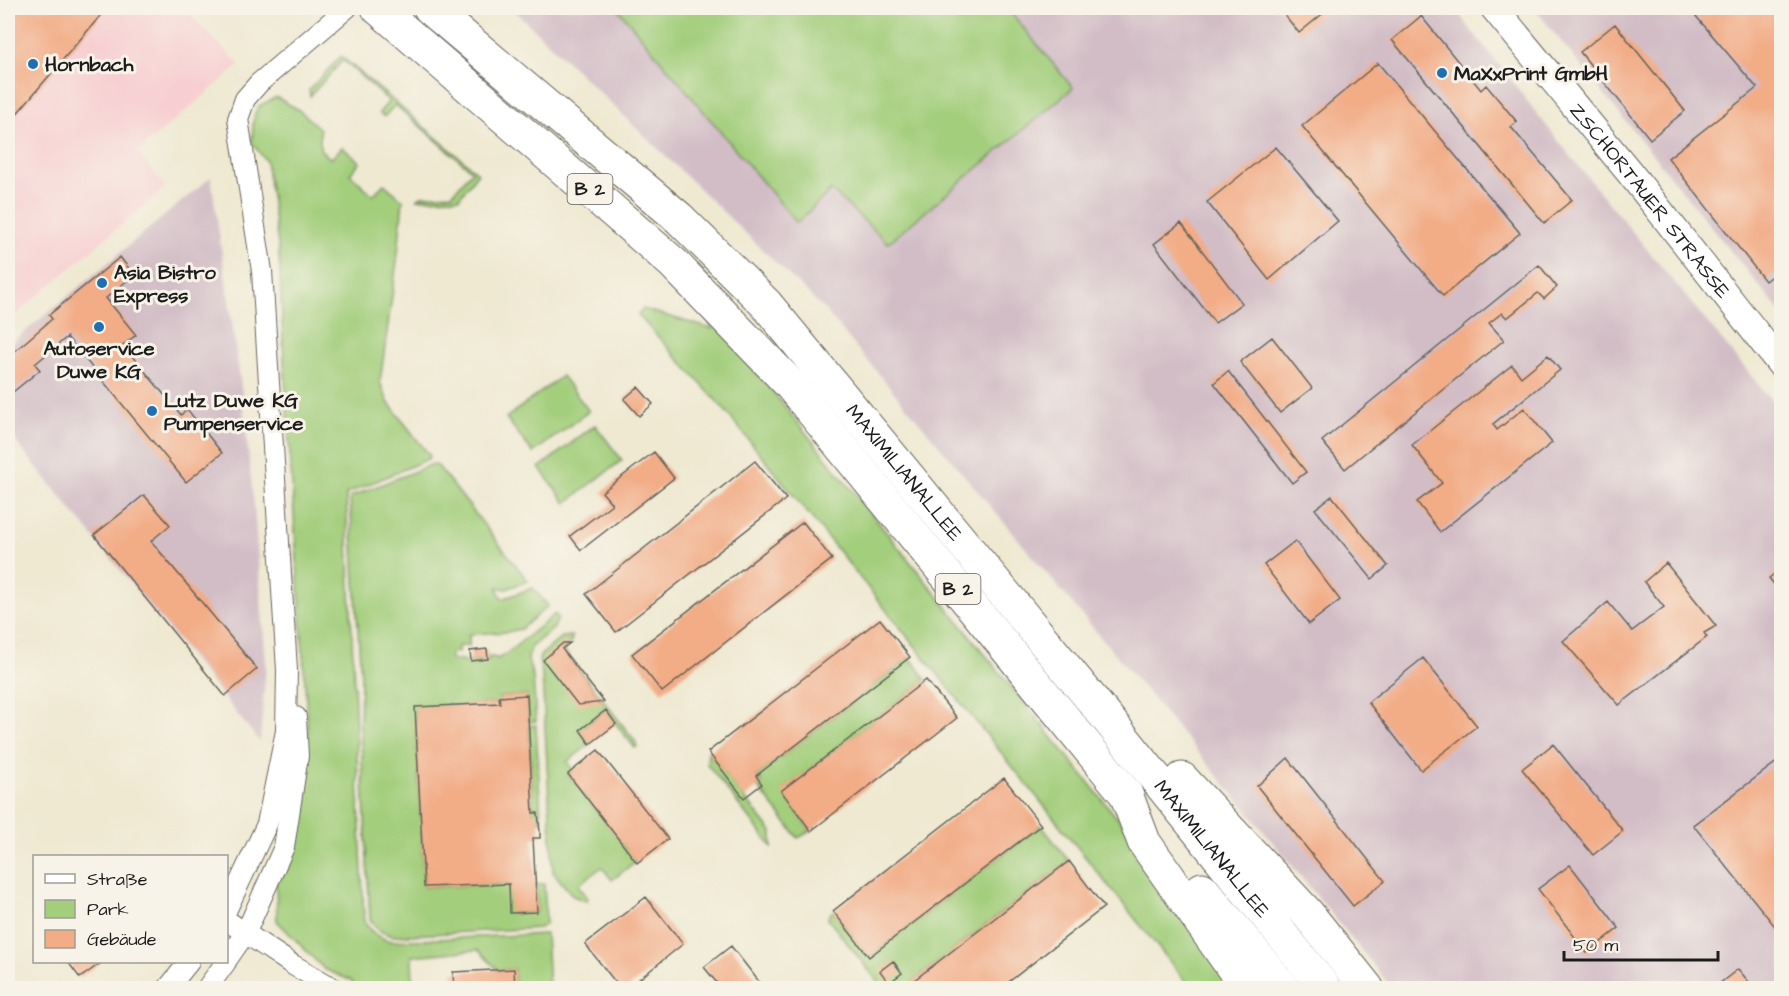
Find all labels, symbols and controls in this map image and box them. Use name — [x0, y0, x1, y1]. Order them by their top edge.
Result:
place label: Hornbach — [45, 51, 134, 79]
marker: Hornbach — [26, 57, 40, 71]
place label: MaXxPrint GmbH — [1454, 60, 1608, 88]
marker: MaXxPrint GmbH — [1435, 66, 1449, 80]
street label: ZSCHORTAUER STRASSE — [1563, 97, 1737, 305]
road number: B 2 — [568, 174, 612, 204]
place label: Asia Bistro Express — [114, 259, 216, 310]
marker: Asia Bistro Express — [95, 276, 109, 290]
marker: Autoservice Duwe KG — [92, 320, 106, 334]
place label: Autoservice Duwe KG — [43, 335, 155, 386]
place label: Lutz Duwe KG Pumpenservice — [164, 387, 303, 438]
street label: MAXIMILIANALLEE — [839, 398, 969, 548]
marker: Lutz Duwe KG Pumpenservice — [145, 404, 159, 418]
road number: B 2 — [936, 574, 980, 604]
street label: MAXIMILIANALLEE — [1147, 774, 1276, 924]
legend — [33, 855, 228, 963]
text: Straße — [87, 867, 148, 892]
text: Park — [87, 897, 129, 922]
scale bar — [1564, 924, 1718, 962]
text: Gebäude — [87, 927, 157, 952]
text: 50 m — [1573, 933, 1618, 958]

